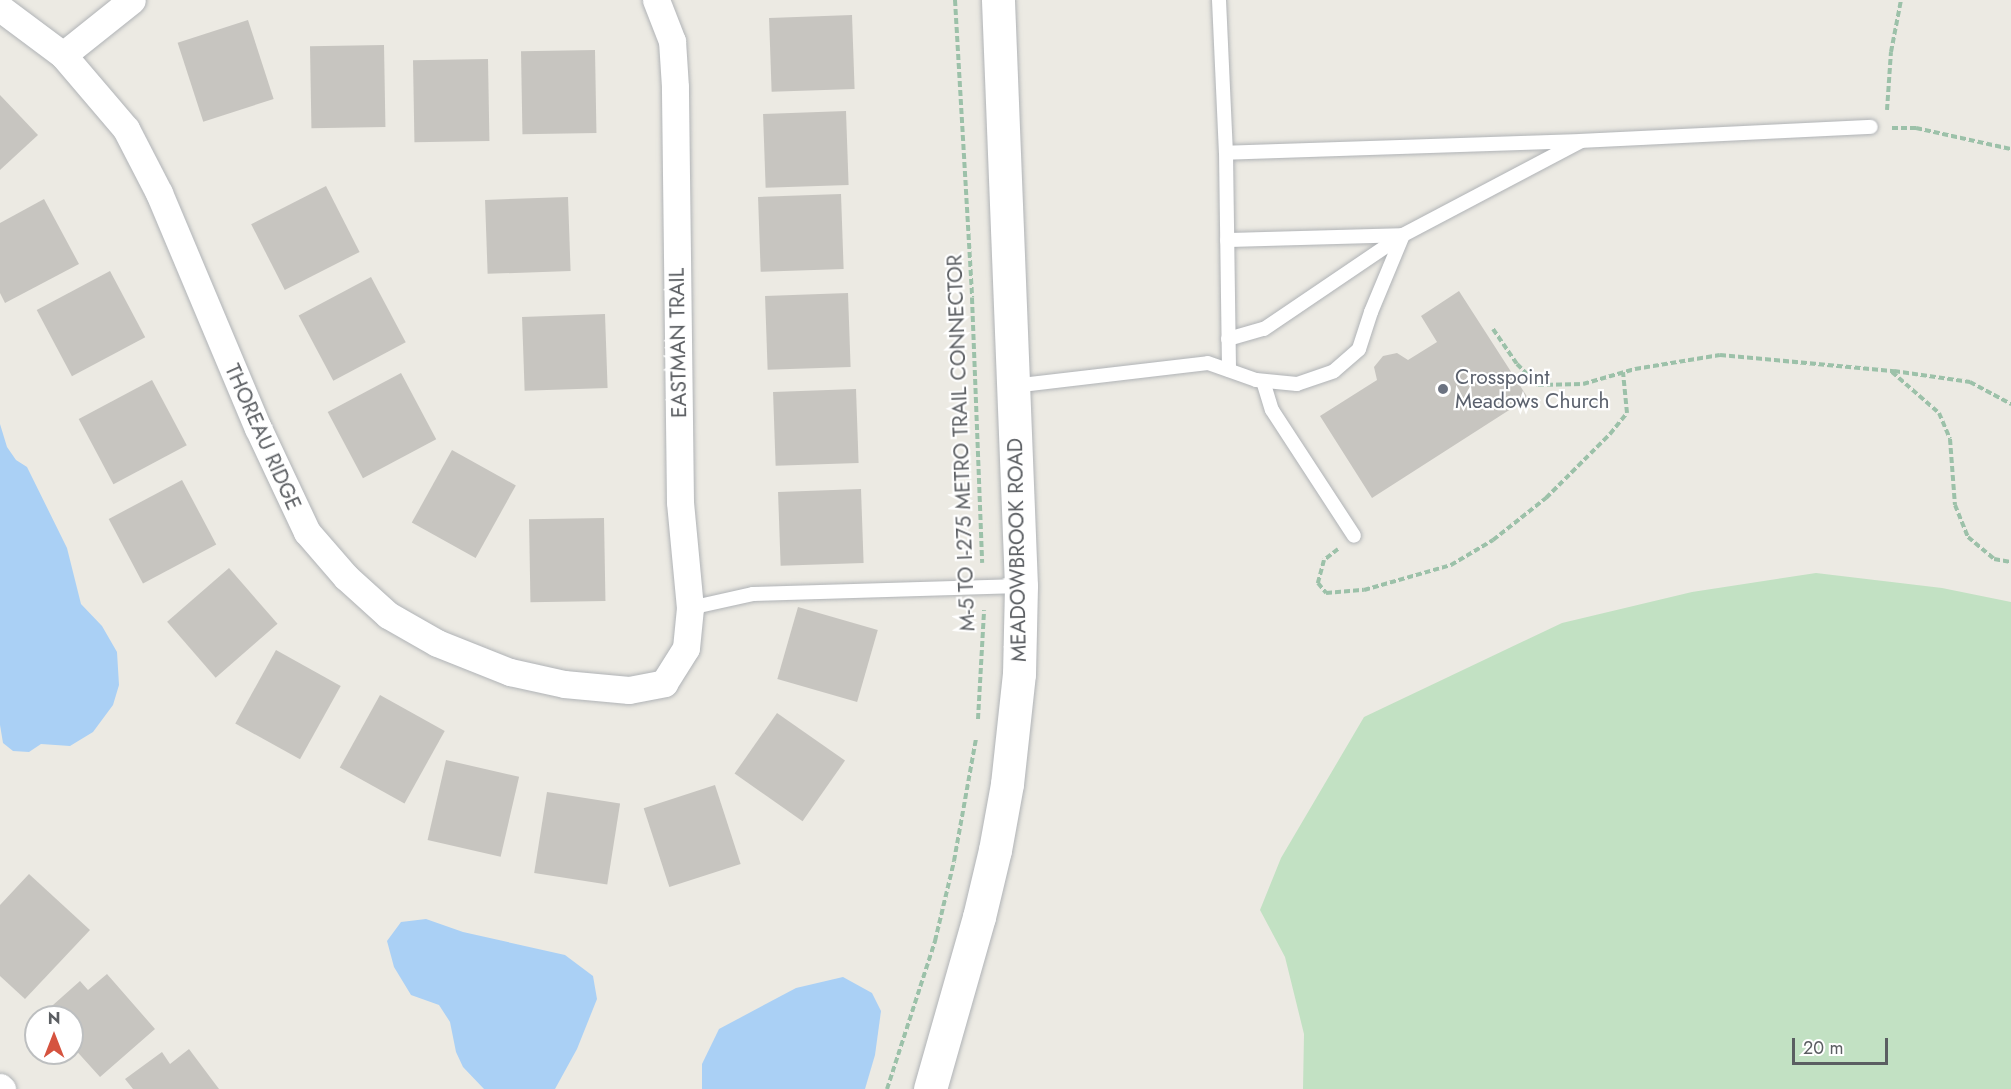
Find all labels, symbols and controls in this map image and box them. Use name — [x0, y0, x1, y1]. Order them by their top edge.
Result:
street label: M-5 TO I-275 METRO TRAIL CONNECTOR — [942, 254, 980, 632]
street label: EASTMAN TRAIL — [664, 268, 692, 418]
street label: THOREAU RIDGE — [220, 360, 306, 514]
place label: Crosspoint Meadows Church — [1455, 364, 1609, 414]
marker: Crosspoint Meadows Church — [1436, 382, 1450, 396]
street label: MEADOWBROOK ROAD — [1002, 438, 1032, 662]
north arrow — [24, 1005, 84, 1065]
text: N — [48, 1007, 60, 1030]
scale bar — [1795, 1026, 1891, 1064]
text: 20 m — [1803, 1035, 1843, 1061]

